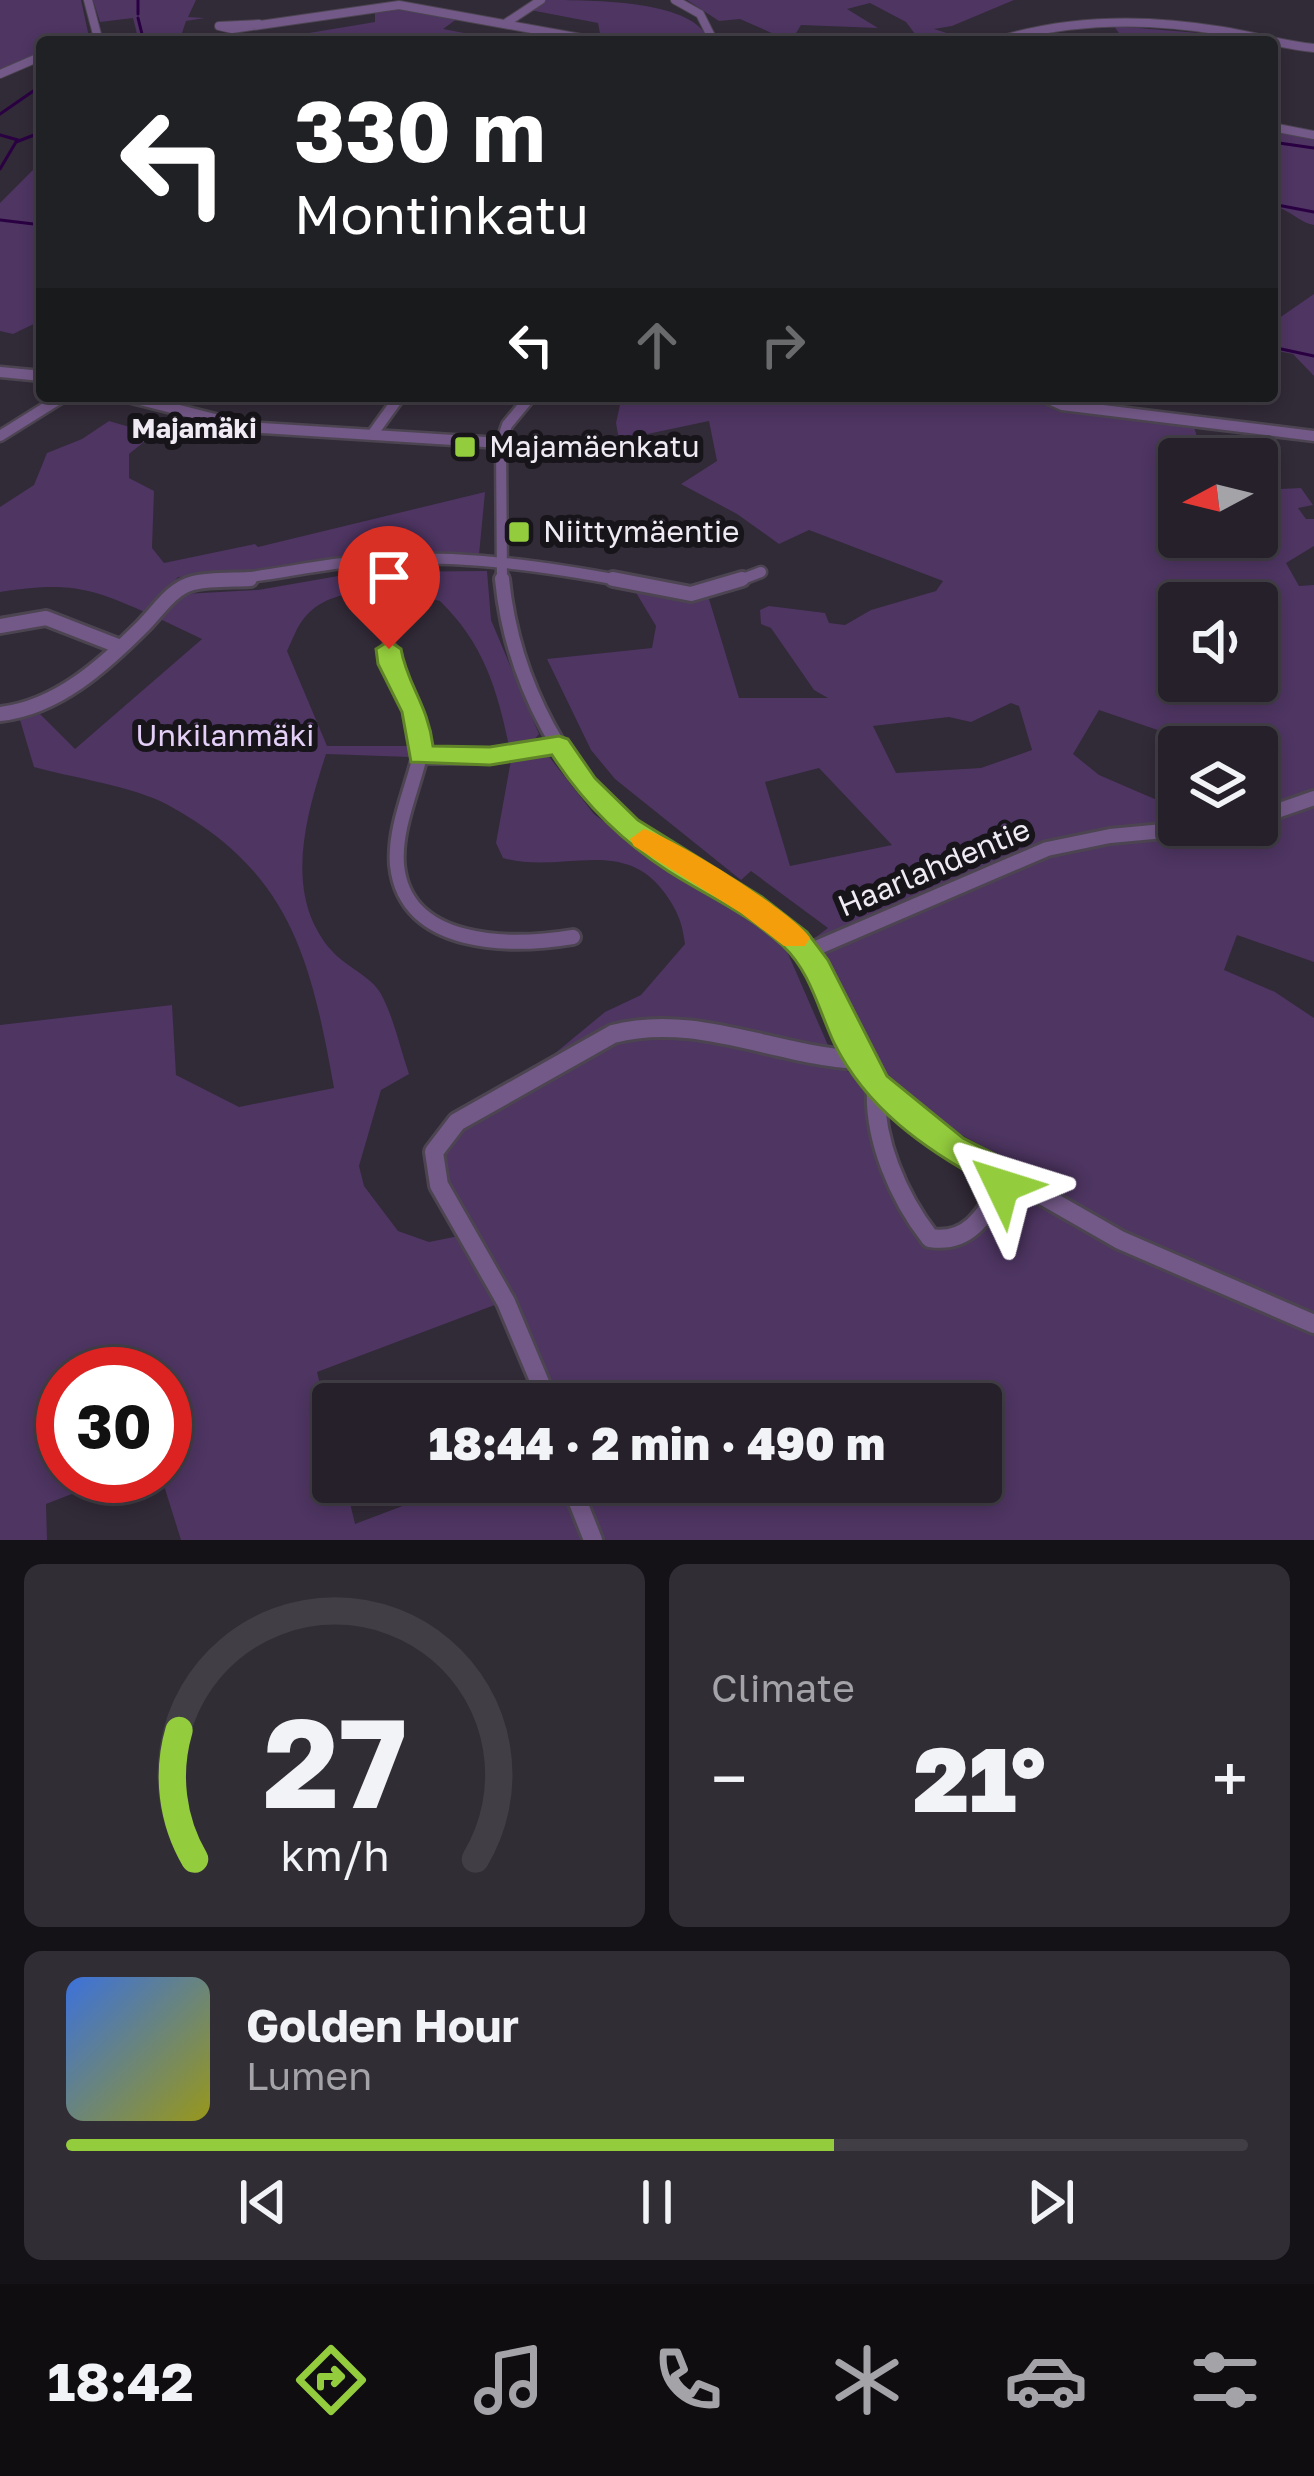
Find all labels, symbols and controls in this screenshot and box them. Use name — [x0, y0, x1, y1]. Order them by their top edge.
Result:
text: 330 m — [294, 80, 546, 180]
icon: left — [96, 84, 252, 240]
text: Montinkatu — [294, 181, 589, 246]
icon: left — [498, 312, 564, 378]
icon: ahead — [624, 312, 690, 378]
icon: right — [750, 312, 816, 378]
district label: Majamäki — [131, 412, 257, 444]
place label: Majamäenkatu — [489, 428, 700, 464]
marker: Majamäenkatu — [452, 434, 478, 460]
north arrow — [1158, 438, 1278, 558]
map controls — [1158, 438, 1278, 846]
place label: Niittymäentie — [543, 513, 739, 549]
marker: Niittymäentie — [506, 519, 532, 545]
pin — [338, 526, 440, 649]
icon: arrive — [356, 544, 422, 610]
button: sound — [1158, 582, 1278, 702]
park label: Unkilanmäki — [136, 717, 314, 753]
button: layers — [1158, 726, 1278, 846]
street label: Haarlahdentie — [832, 810, 1035, 924]
position arrow — [939, 1123, 1065, 1249]
speed limit sign: 30 — [36, 1347, 192, 1503]
text: 18:44 · 2 min · 490 m — [429, 1416, 885, 1470]
text: Climate — [711, 1664, 855, 1711]
text: 27 — [262, 1686, 407, 1835]
text: 21° — [913, 1724, 1046, 1832]
text: − — [711, 1738, 747, 1818]
text: + — [1212, 1738, 1248, 1818]
text: km/h — [280, 1828, 389, 1879]
text: Golden Hour — [246, 1998, 519, 2052]
text: Lumen — [246, 2052, 372, 2099]
icon: previous — [230, 2169, 296, 2235]
icon: pause — [624, 2169, 690, 2235]
icon: next — [1018, 2169, 1084, 2235]
icon: directions — [289, 2338, 373, 2422]
icon: music — [467, 2338, 551, 2422]
icon: phone — [646, 2338, 730, 2422]
icon: climate — [825, 2338, 909, 2422]
icon: car — [1004, 2338, 1088, 2422]
icon: filters — [1183, 2338, 1267, 2422]
text: 18:42 — [47, 2348, 194, 2413]

